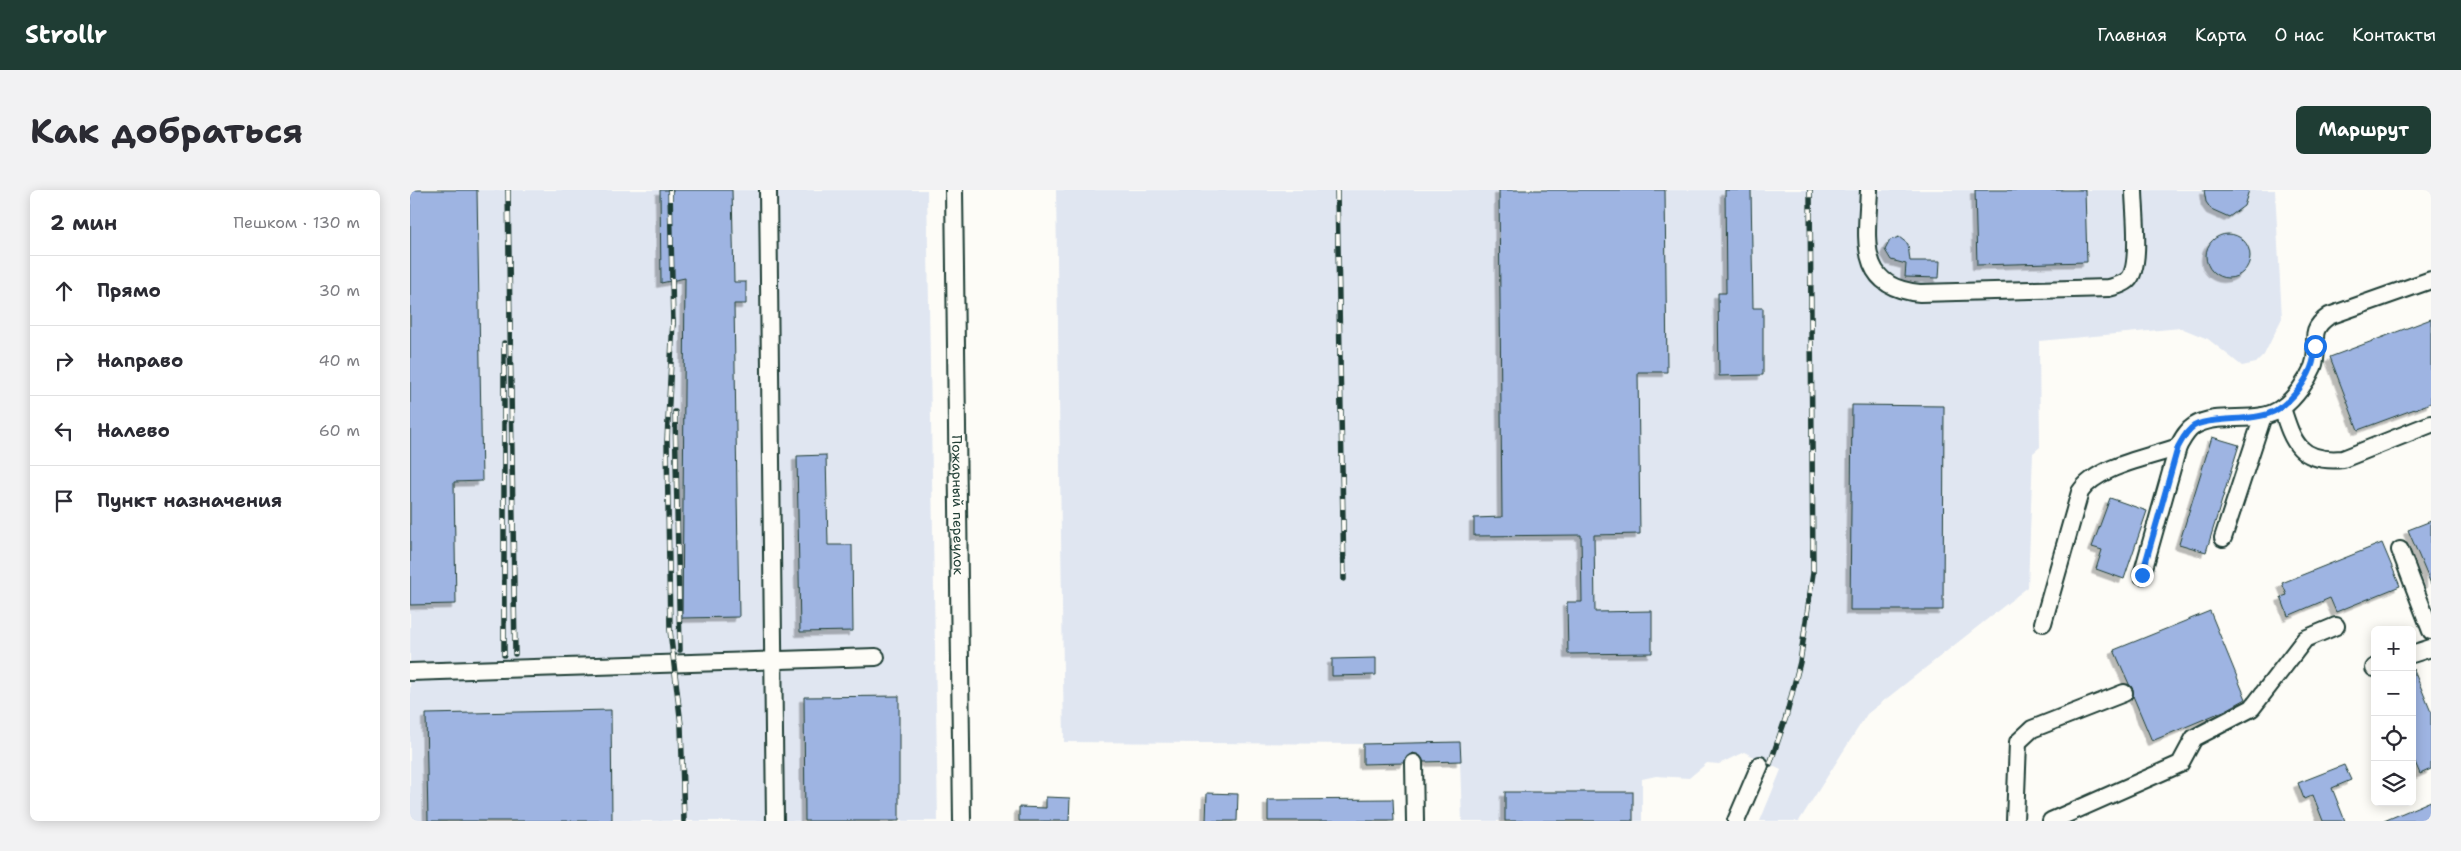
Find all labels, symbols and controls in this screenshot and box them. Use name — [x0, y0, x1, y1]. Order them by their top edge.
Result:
text: Strollr — [25, 19, 107, 51]
text: Главная — [2097, 23, 2167, 47]
text: Карта — [2195, 23, 2247, 47]
text: О нас — [2275, 23, 2324, 47]
text: Контакты — [2352, 23, 2436, 47]
button: Маршрут — [2296, 106, 2431, 154]
text: Как добраться — [30, 107, 303, 154]
text: 2 мин — [50, 209, 117, 237]
text: Пешком · 130 m — [233, 212, 360, 233]
icon: ahead — [50, 277, 78, 305]
text: Прямо — [97, 278, 161, 303]
text: 30 m — [319, 280, 360, 301]
route start — [2304, 335, 2327, 358]
icon: right — [50, 347, 78, 375]
text: Направо — [97, 348, 183, 373]
text: 40 m — [318, 350, 360, 371]
icon: left — [50, 417, 78, 445]
text: Налево — [97, 418, 170, 443]
text: 60 m — [319, 420, 360, 441]
street label: Пожарный переулок — [948, 435, 968, 576]
icon: arrive — [50, 487, 78, 515]
text: Пункт назначения — [97, 488, 282, 513]
route end — [2131, 564, 2154, 587]
map controls — [2371, 626, 2416, 806]
button: + — [2371, 626, 2416, 671]
button: − — [2371, 671, 2416, 716]
button: locate — [2371, 716, 2416, 761]
button: layers — [2371, 761, 2416, 806]

